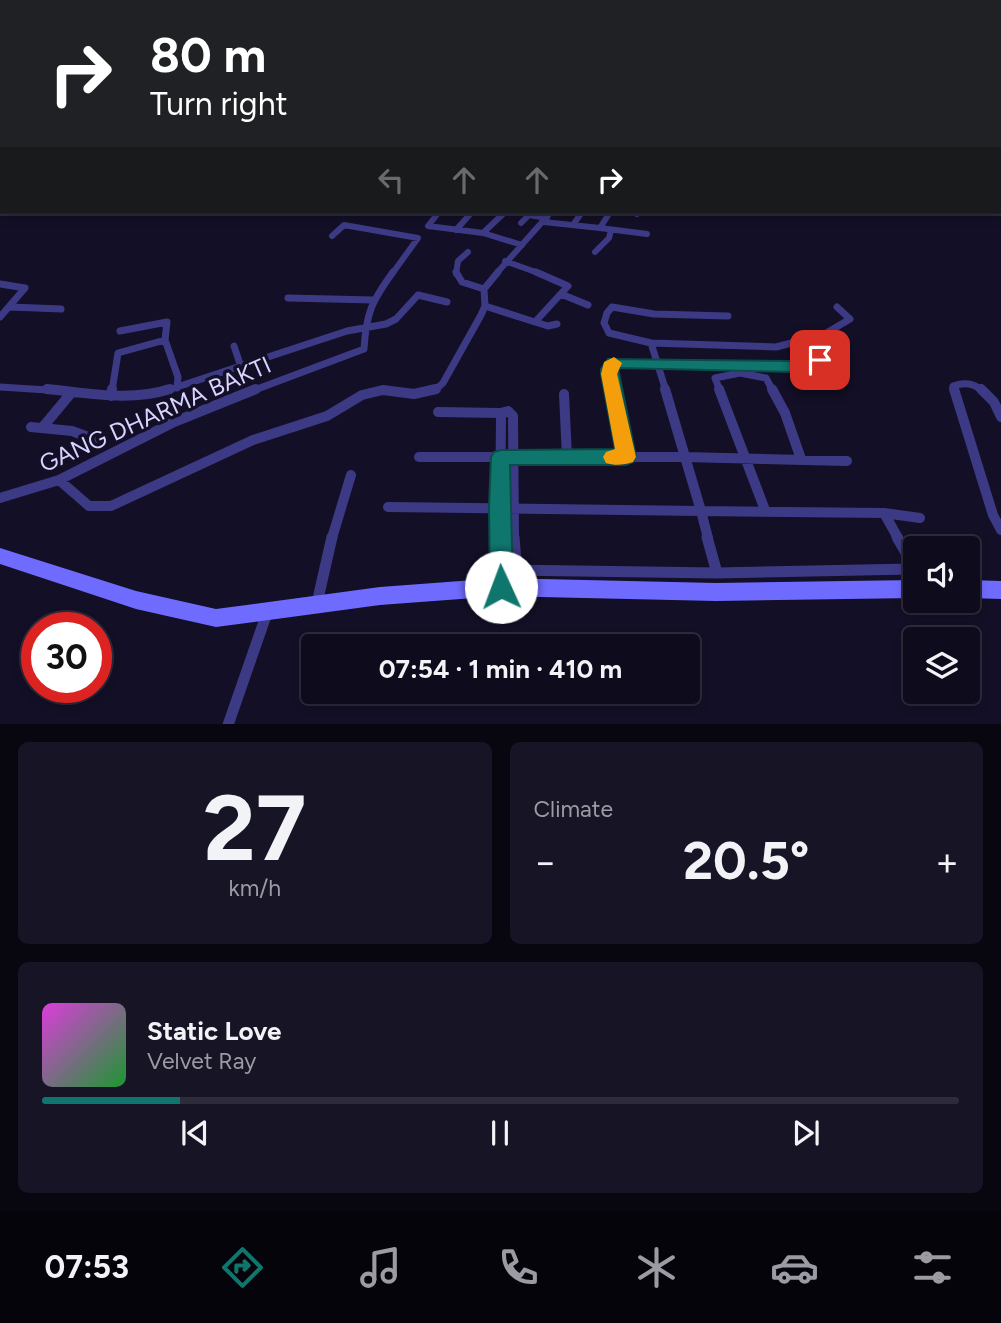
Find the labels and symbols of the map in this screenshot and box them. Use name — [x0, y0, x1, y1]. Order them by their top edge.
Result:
pin — [790, 330, 850, 390]
street label: GANG DHARMA BAKTI — [35, 350, 275, 478]
position arrow — [464, 550, 538, 624]
speed limit sign: 30 — [21, 612, 112, 703]

